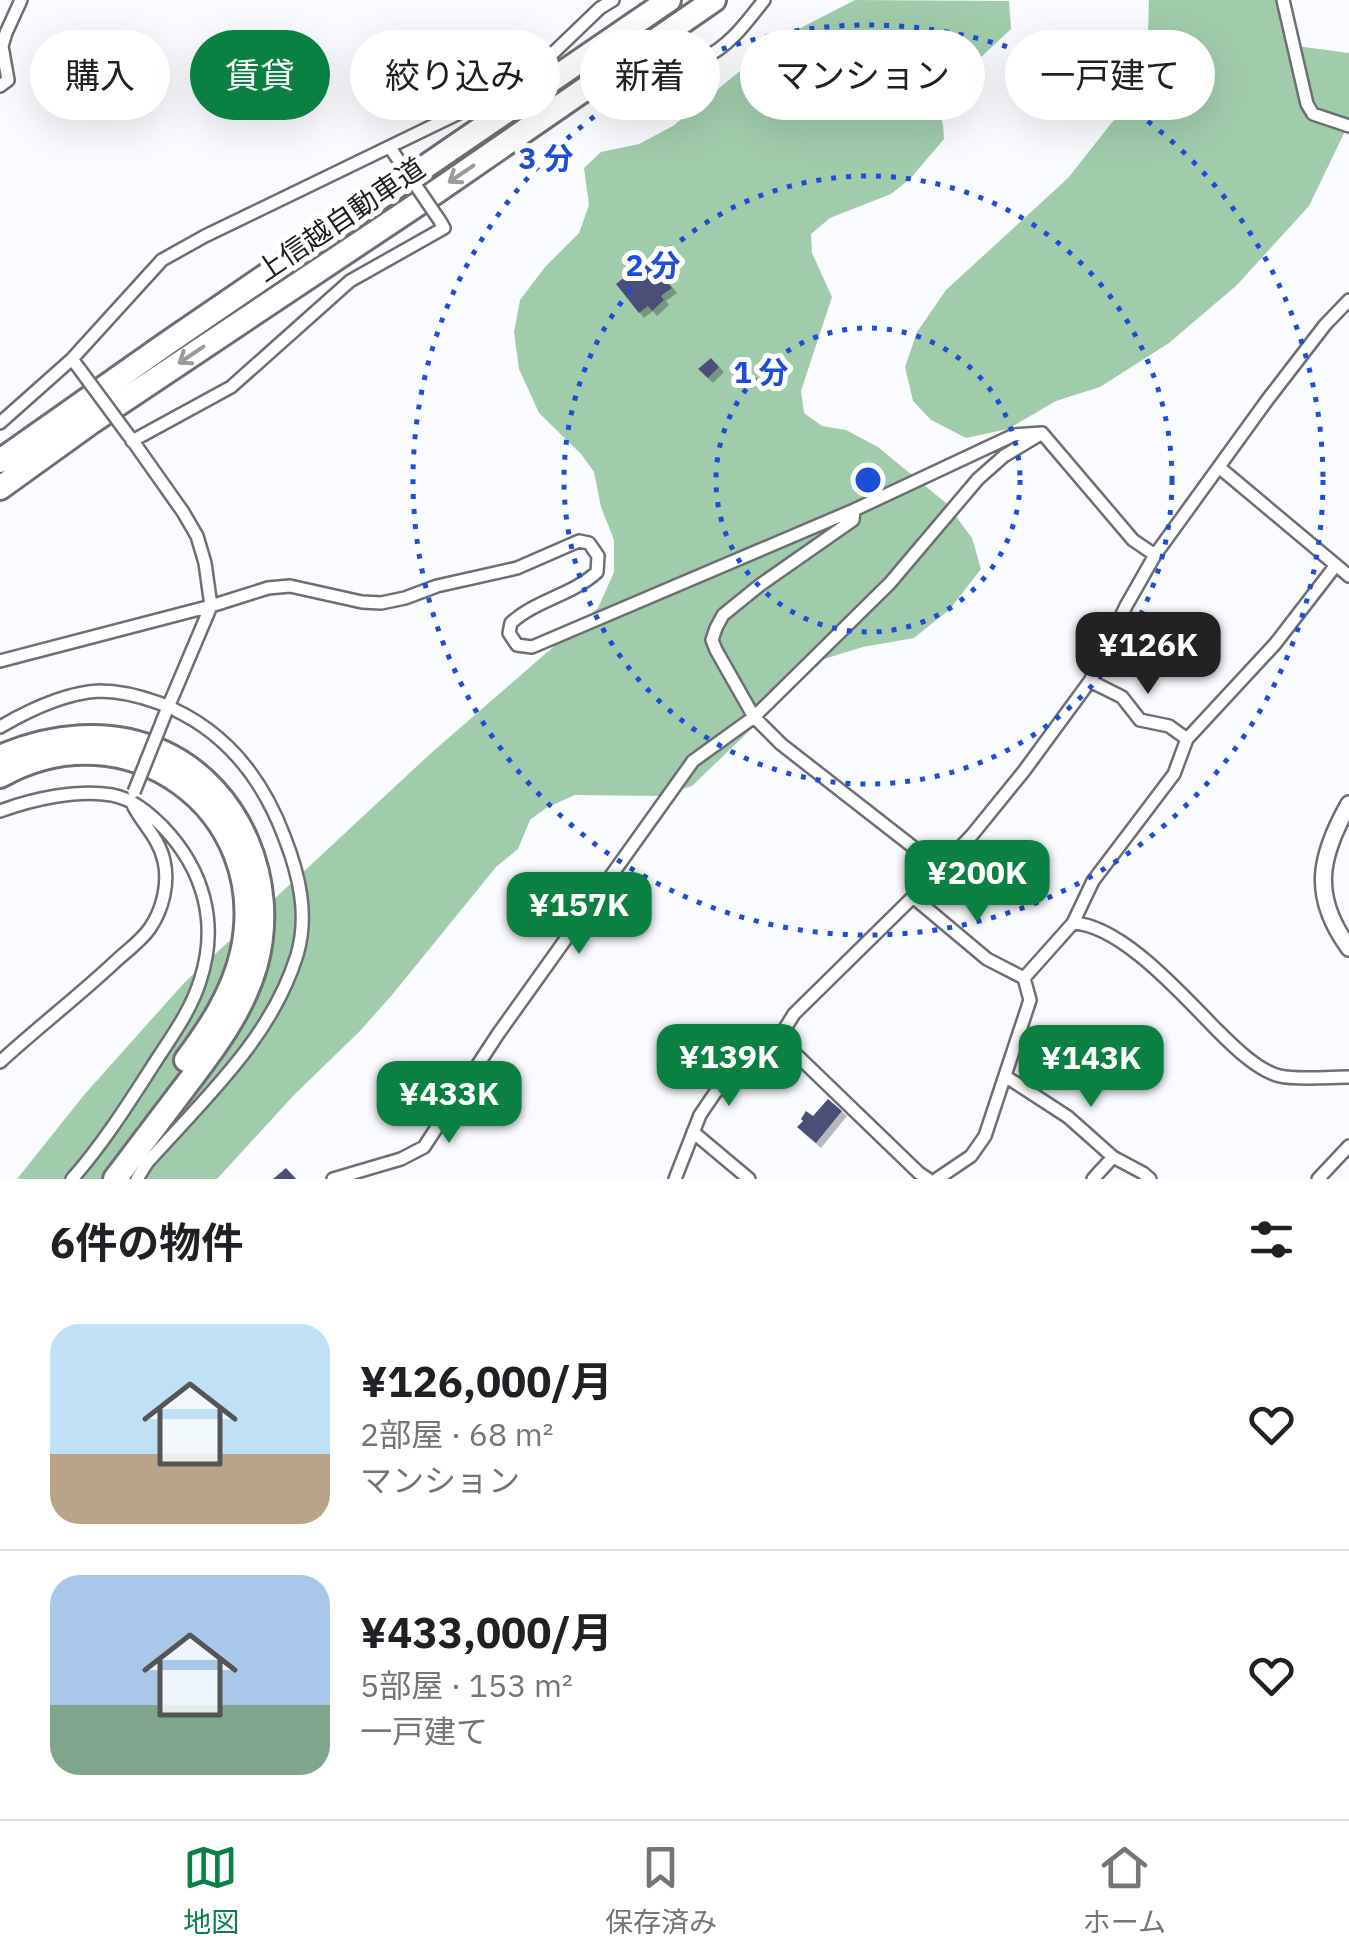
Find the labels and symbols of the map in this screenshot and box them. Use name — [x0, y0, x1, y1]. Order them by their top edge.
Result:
text: 3 分 — [518, 138, 574, 177]
street label: 上信越自動車道 — [248, 149, 432, 289]
one-way arrow — [448, 164, 475, 185]
text: 2 分 — [625, 245, 681, 284]
one-way arrow — [177, 344, 205, 365]
text: 1 分 — [733, 352, 789, 391]
centre of rings — [850, 462, 886, 498]
pin: ¥126K — [1078, 612, 1218, 697]
pin: ¥200K — [907, 840, 1047, 925]
pin: ¥157K — [509, 872, 649, 957]
pin: ¥139K — [659, 1024, 799, 1109]
pin: ¥143K — [1021, 1025, 1161, 1110]
pin: ¥433K — [379, 1061, 519, 1146]

